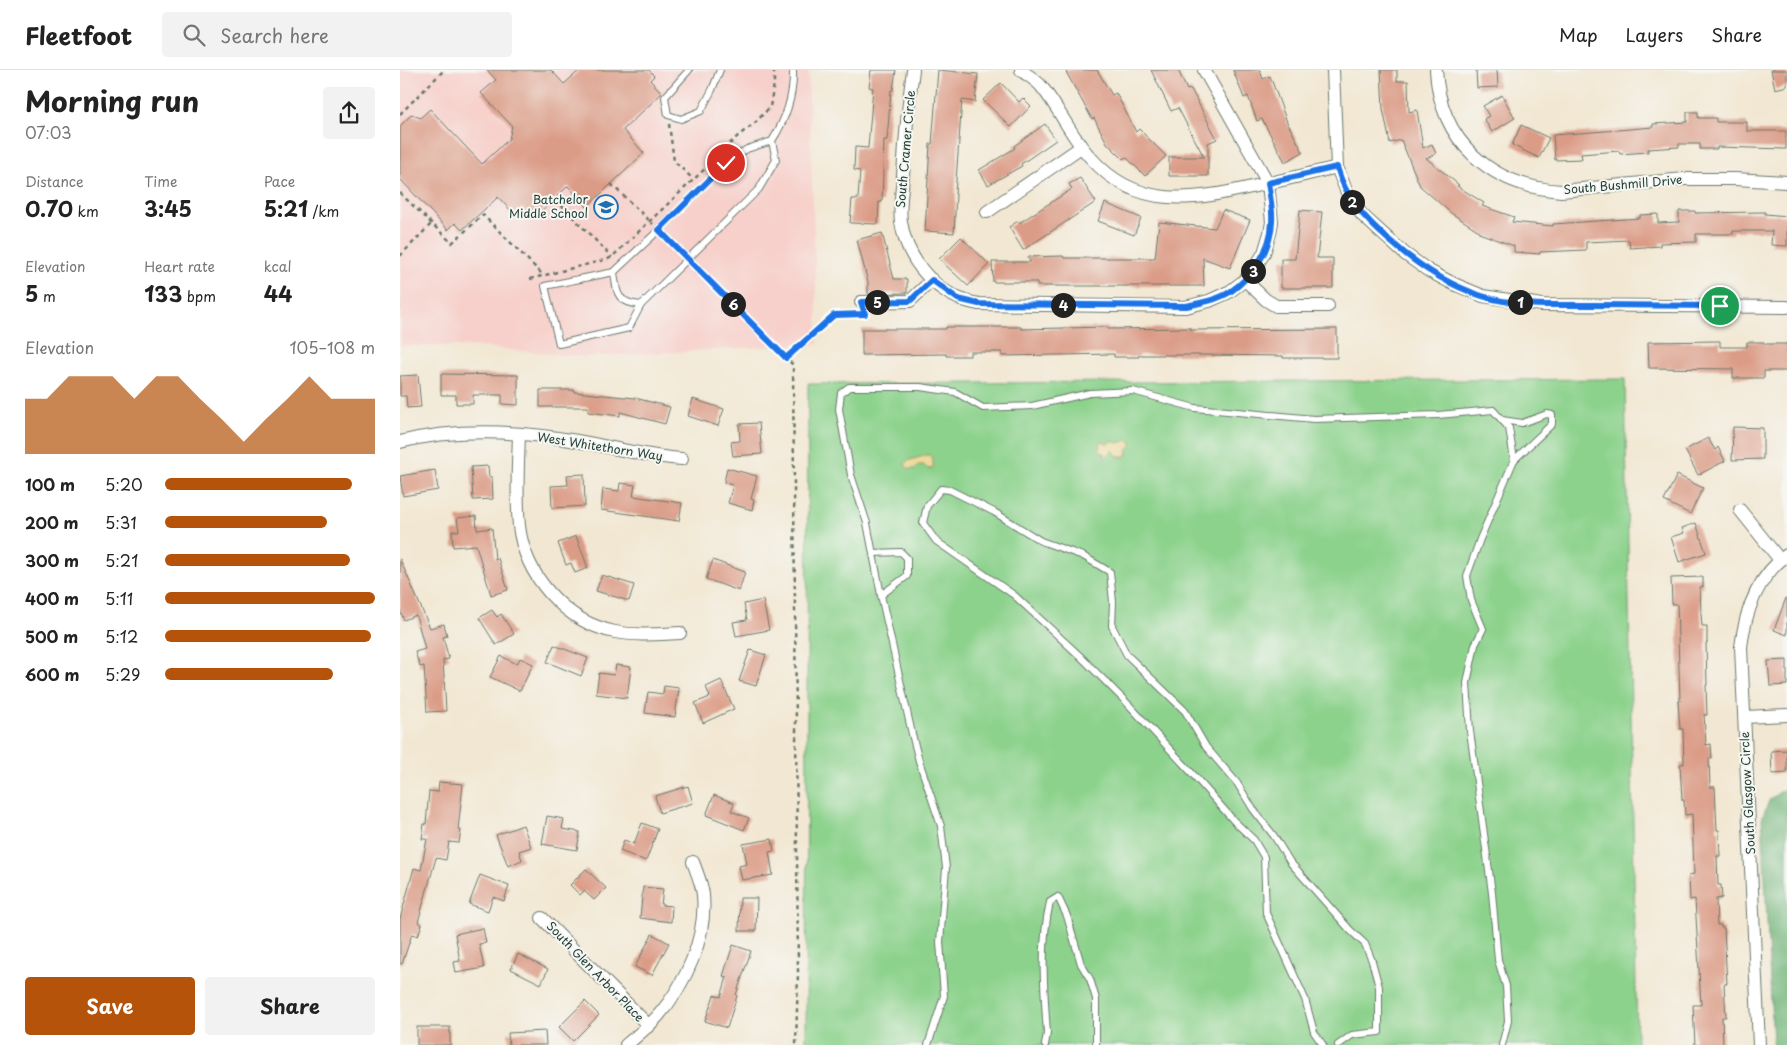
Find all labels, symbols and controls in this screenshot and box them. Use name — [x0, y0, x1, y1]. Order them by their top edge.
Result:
search box — [162, 12, 512, 57]
text: Fleetfoot — [25, 17, 132, 53]
icon: search — [180, 21, 208, 49]
text: Search here — [220, 21, 329, 49]
text: Map — [1559, 21, 1598, 48]
text: Layers — [1626, 21, 1683, 48]
text: Share — [1711, 21, 1762, 48]
text: Morning run — [25, 79, 199, 122]
button: share — [323, 87, 375, 139]
street label: South Cramer Circle — [891, 89, 919, 209]
text: 07:03 — [25, 120, 72, 144]
pin — [705, 142, 747, 184]
icon: check — [712, 149, 740, 177]
street label: South Bushmill Drive — [1563, 170, 1683, 198]
text: Distance — [25, 171, 84, 192]
text: Time — [144, 171, 177, 192]
text: Pace — [264, 171, 295, 192]
place label: Batchelor Middle School — [509, 190, 588, 222]
pin: 2 — [1340, 190, 1364, 214]
text: 0.70 — [25, 192, 73, 224]
text: 3:45 — [144, 192, 192, 224]
text: 5:21 — [264, 192, 308, 224]
text: 2 — [1348, 192, 1357, 213]
school or university icon: Batchelor Middle School — [593, 194, 619, 220]
text: km — [73, 201, 99, 222]
text: /km — [308, 201, 339, 222]
text: Elevation — [25, 256, 85, 277]
text: Heart rate — [144, 256, 215, 277]
text: kcal — [264, 256, 292, 277]
pin: 3 — [1240, 258, 1266, 284]
text: 3 — [1249, 261, 1258, 282]
text: 5 — [25, 277, 38, 309]
text: 133 — [144, 277, 182, 309]
text: 44 — [264, 277, 292, 309]
pin — [1699, 285, 1741, 327]
text: m — [38, 286, 56, 307]
text: bpm — [182, 286, 216, 307]
pin: 5 — [864, 290, 890, 314]
pin: 1 — [1508, 290, 1532, 314]
pin: 6 — [720, 292, 746, 316]
text: 5 — [873, 292, 882, 313]
pin: 4 — [1050, 292, 1076, 318]
text: 1 — [1517, 292, 1524, 313]
icon: arrive — [1706, 292, 1734, 320]
text: 6 — [729, 294, 738, 315]
text: 4 — [1059, 295, 1068, 316]
text: Elevation — [25, 335, 94, 359]
text: 105–108 m — [289, 335, 375, 359]
street label: West Whitethorn Way — [536, 427, 664, 465]
text: 100 m — [25, 472, 75, 496]
text: 5:20 — [105, 472, 143, 496]
text: 200 m — [25, 510, 79, 534]
text: 5:31 — [105, 510, 137, 534]
text: 300 m — [25, 548, 79, 572]
text: 5:21 — [105, 548, 138, 572]
text: 400 m — [25, 586, 79, 610]
text: 5:11 — [105, 586, 133, 610]
text: 500 m — [25, 624, 78, 648]
text: 5:12 — [105, 624, 138, 648]
text: 600 m — [25, 662, 79, 686]
text: 5:29 — [105, 662, 140, 686]
street label: South Glasgow Circle — [1735, 731, 1759, 855]
street label: South Glen Arbor Place — [543, 917, 649, 1026]
button: Save — [25, 977, 195, 1035]
button: Share — [205, 977, 375, 1035]

